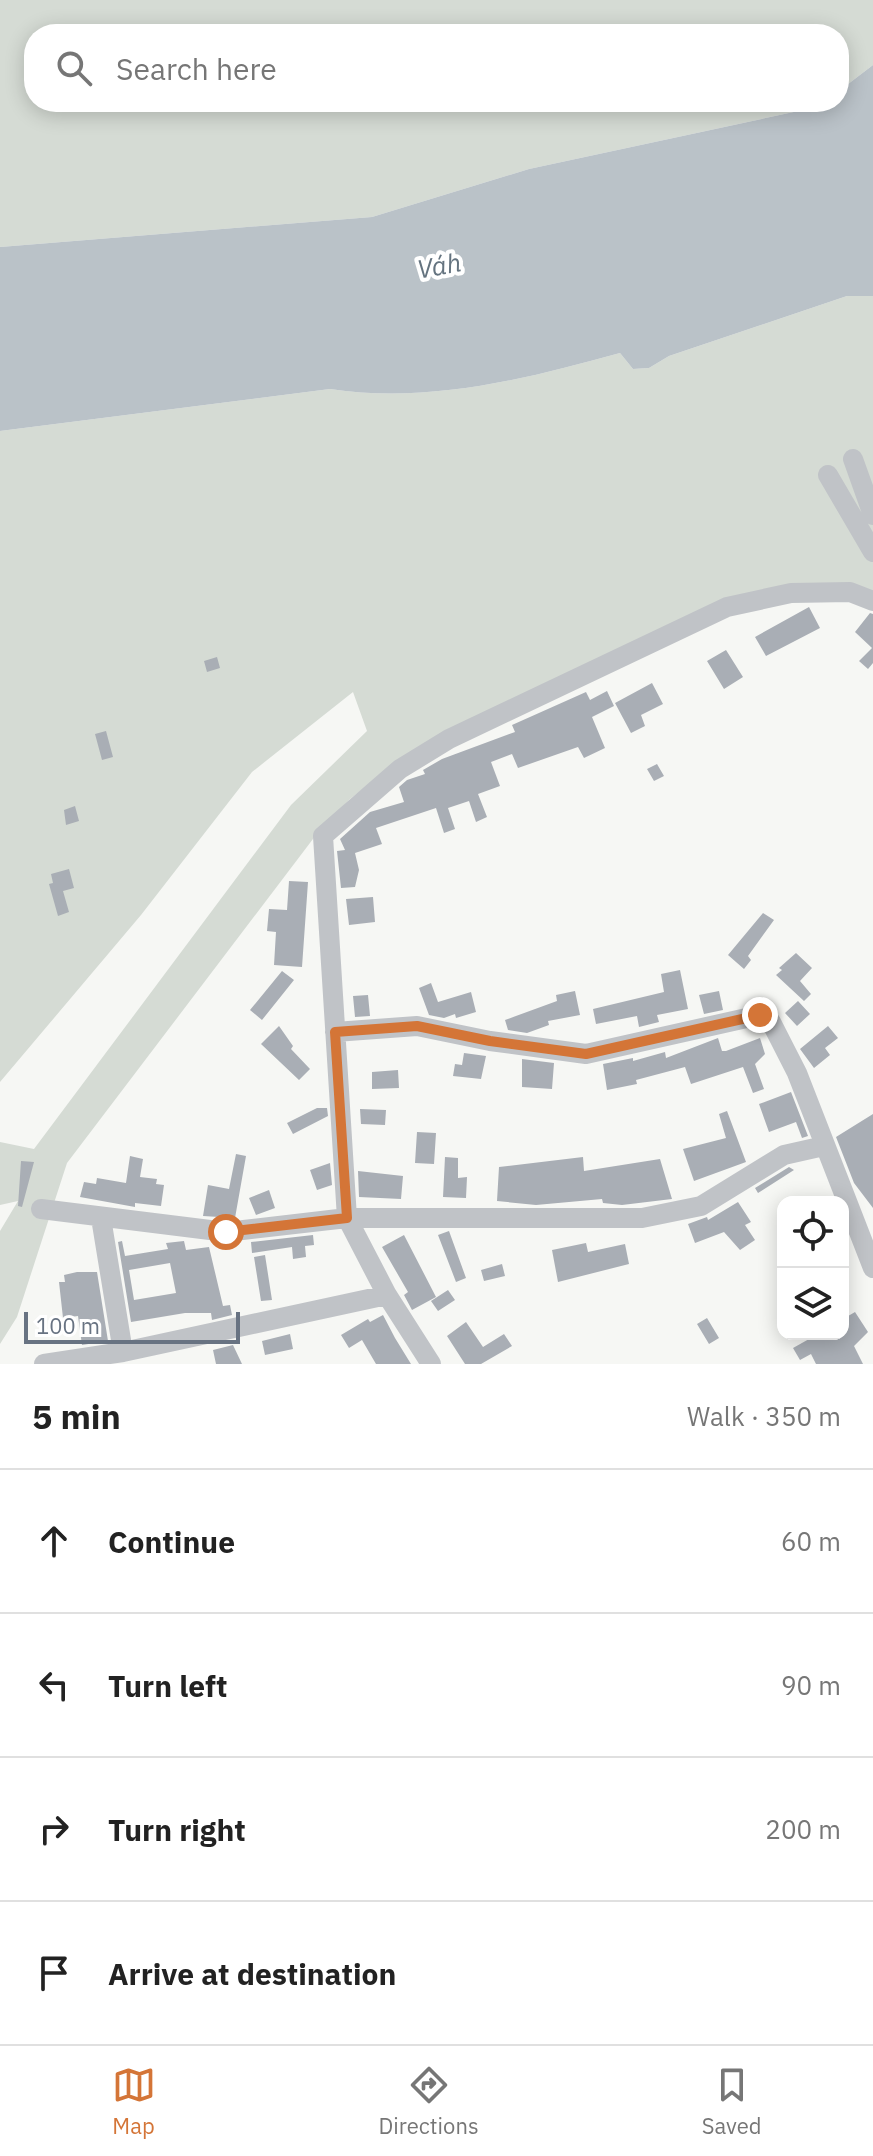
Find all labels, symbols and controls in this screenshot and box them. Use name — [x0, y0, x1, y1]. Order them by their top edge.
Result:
search box — [24, 24, 849, 112]
icon: search — [52, 46, 96, 90]
text: Search here — [116, 49, 277, 88]
water label: Váh — [414, 244, 464, 286]
route end — [742, 997, 778, 1033]
map controls — [777, 1196, 849, 1340]
button: locate — [777, 1196, 849, 1268]
route start — [208, 1214, 244, 1250]
button: layers — [777, 1268, 849, 1340]
scale bar — [24, 1308, 240, 1344]
text: 100 m — [36, 1311, 100, 1340]
text: 5 min — [32, 1394, 121, 1438]
text: Walk · 350 m — [687, 1399, 841, 1433]
icon: ahead — [32, 1519, 76, 1563]
text: Continue — [108, 1522, 235, 1561]
text: 60 m — [781, 1524, 841, 1558]
icon: left — [32, 1663, 76, 1707]
text: Turn left — [108, 1666, 227, 1705]
text: 90 m — [781, 1668, 841, 1702]
icon: right — [32, 1807, 76, 1851]
text: Turn right — [108, 1810, 246, 1849]
text: 200 m — [765, 1812, 841, 1846]
icon: arrive — [32, 1951, 76, 1995]
text: Arrive at destination — [108, 1954, 396, 1993]
tab: Map — [112, 2063, 156, 2140]
tab: Directions — [379, 2063, 479, 2140]
tab: Saved — [702, 2063, 761, 2140]

